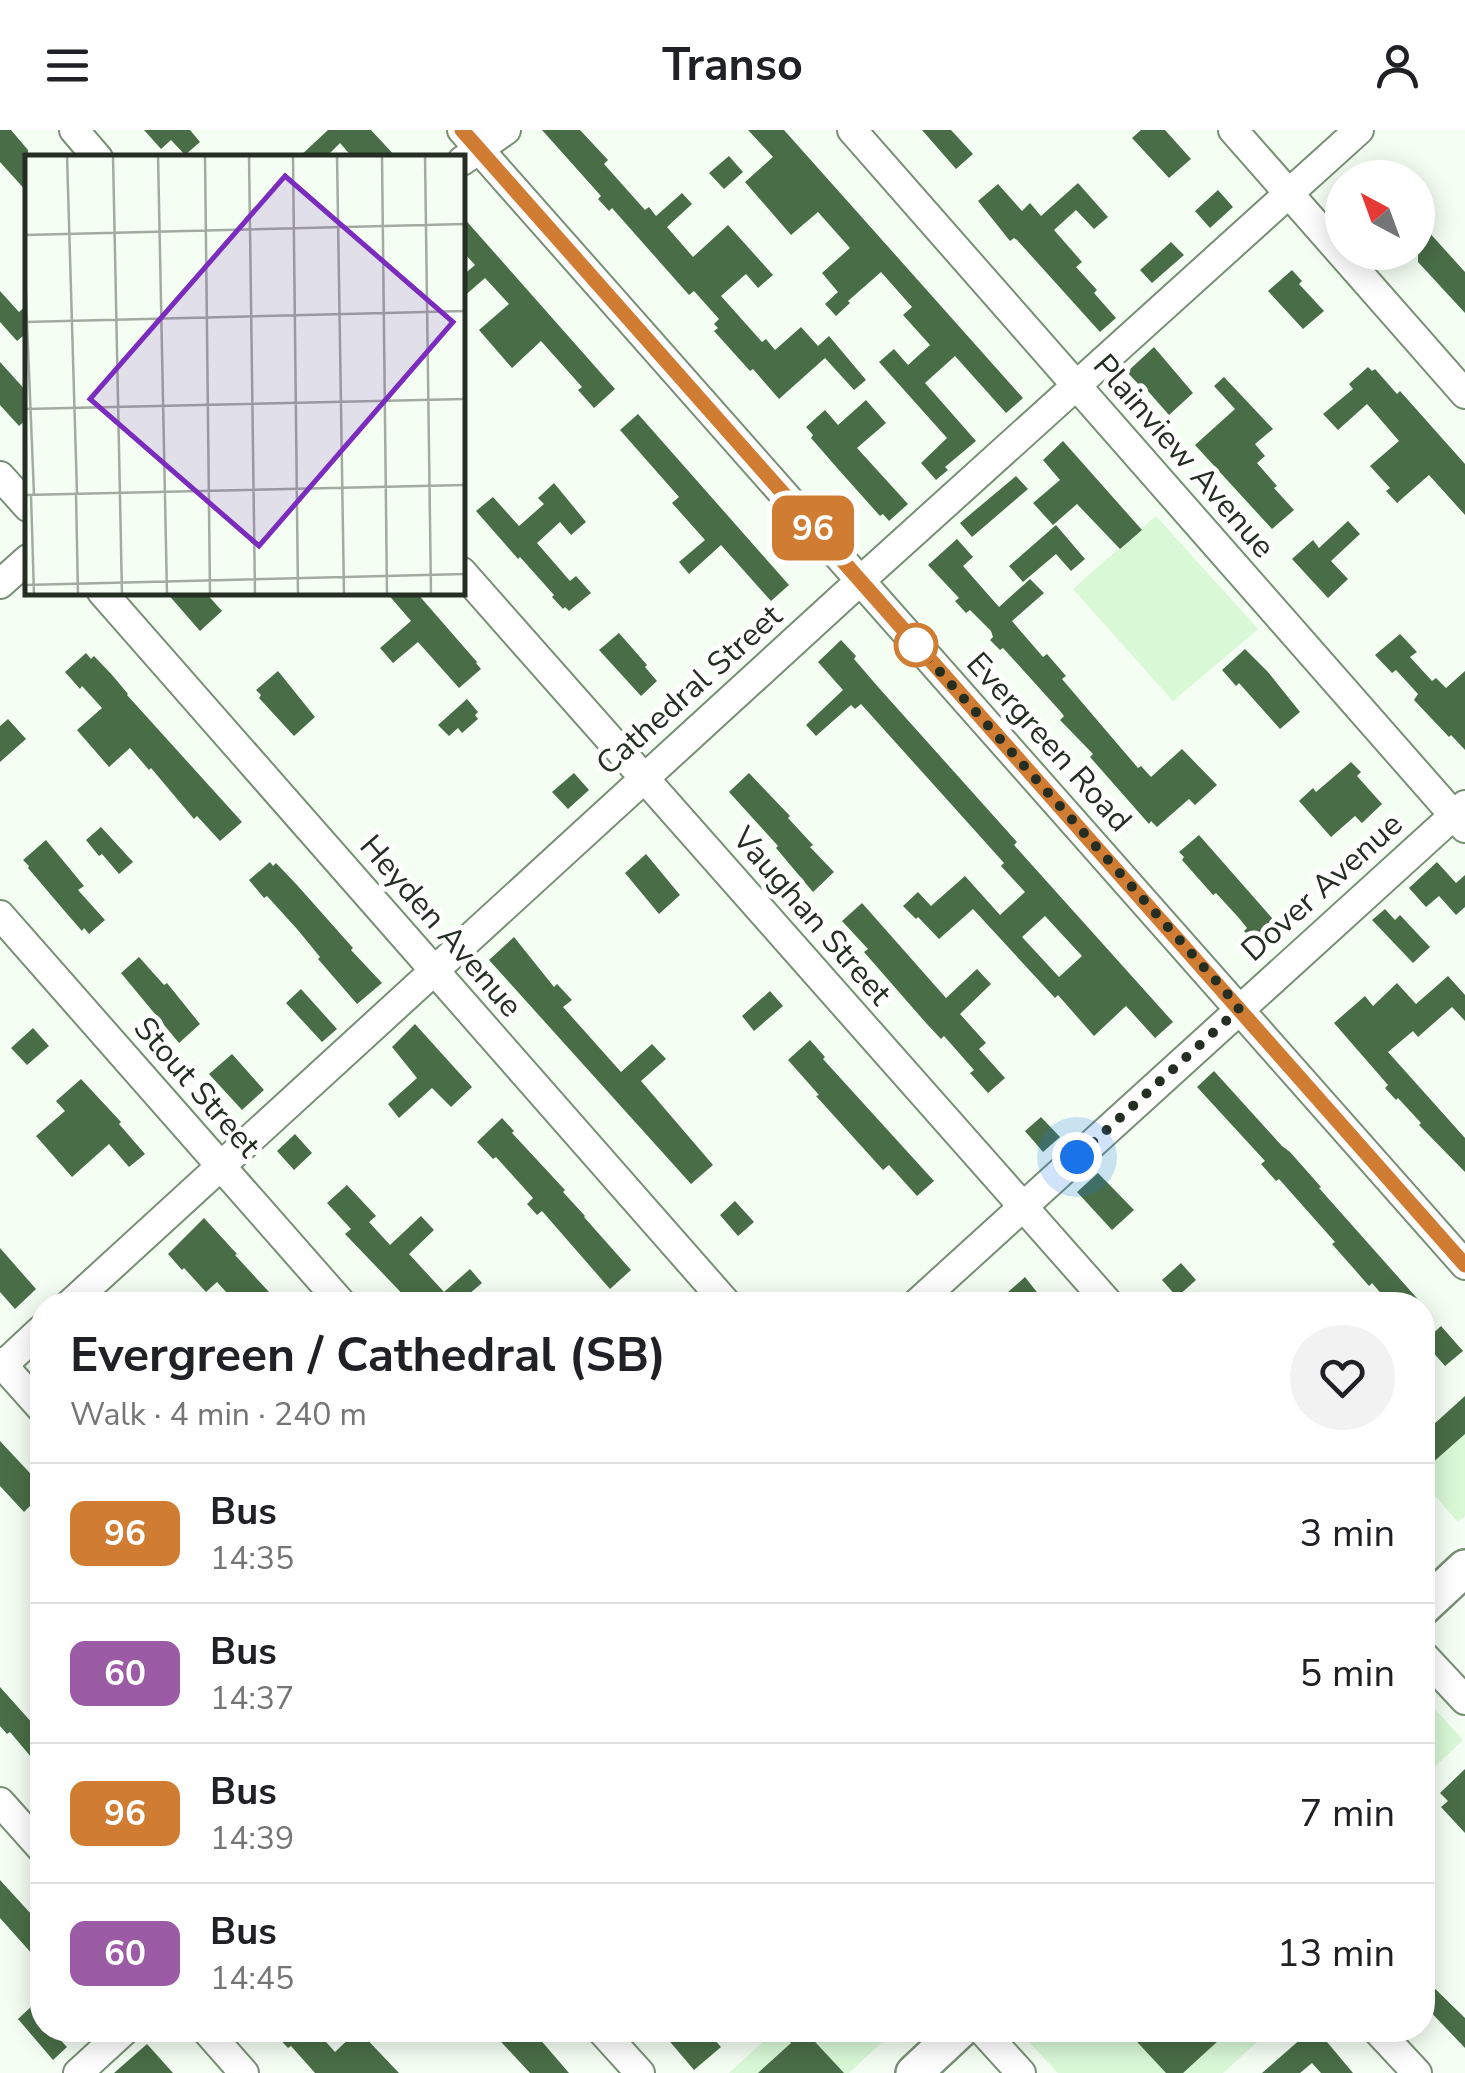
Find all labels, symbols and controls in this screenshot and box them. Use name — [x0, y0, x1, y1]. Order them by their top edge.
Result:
text: Transo — [662, 35, 803, 96]
icon: menu — [40, 38, 95, 93]
icon: person — [1370, 38, 1425, 93]
inset map — [25, 155, 465, 595]
north arrow — [1325, 160, 1435, 270]
map controls — [1325, 160, 1435, 270]
street label: Plainview Avenue — [1084, 345, 1284, 567]
line badge: 96 — [768, 496, 858, 560]
text: 96 — [792, 505, 834, 552]
street label: Cathedral Street — [587, 594, 792, 785]
unlabelled marker — [895, 624, 937, 666]
street label: Evergreen Road — [957, 643, 1141, 841]
street label: Dover Avenue — [1232, 803, 1412, 971]
street label: Vaughan Street — [722, 817, 902, 1015]
street label: Heyden Avenue — [350, 826, 532, 1026]
street label: Stout Street — [124, 1008, 271, 1167]
your location — [1052, 1132, 1102, 1182]
text: Evergreen / Cathedral (SB) — [70, 1322, 666, 1388]
button: heart — [1290, 1325, 1395, 1430]
text: Walk · 4 min · 240 m — [70, 1393, 367, 1436]
text: Bus — [210, 1486, 277, 1537]
text: 3 min — [1300, 1508, 1395, 1559]
text: 96 — [104, 1510, 146, 1557]
text: 14:35 — [210, 1537, 294, 1580]
text: Bus — [210, 1626, 277, 1677]
text: 5 min — [1300, 1648, 1395, 1699]
text: 60 — [104, 1650, 146, 1697]
text: 14:37 — [210, 1677, 294, 1720]
text: Bus — [210, 1766, 277, 1817]
text: 7 min — [1300, 1788, 1395, 1839]
text: 96 — [104, 1790, 146, 1837]
text: 14:39 — [210, 1817, 294, 1860]
text: Bus — [210, 1906, 277, 1957]
text: 13 min — [1277, 1928, 1395, 1979]
text: 60 — [104, 1930, 146, 1977]
text: 14:45 — [210, 1957, 294, 2000]

